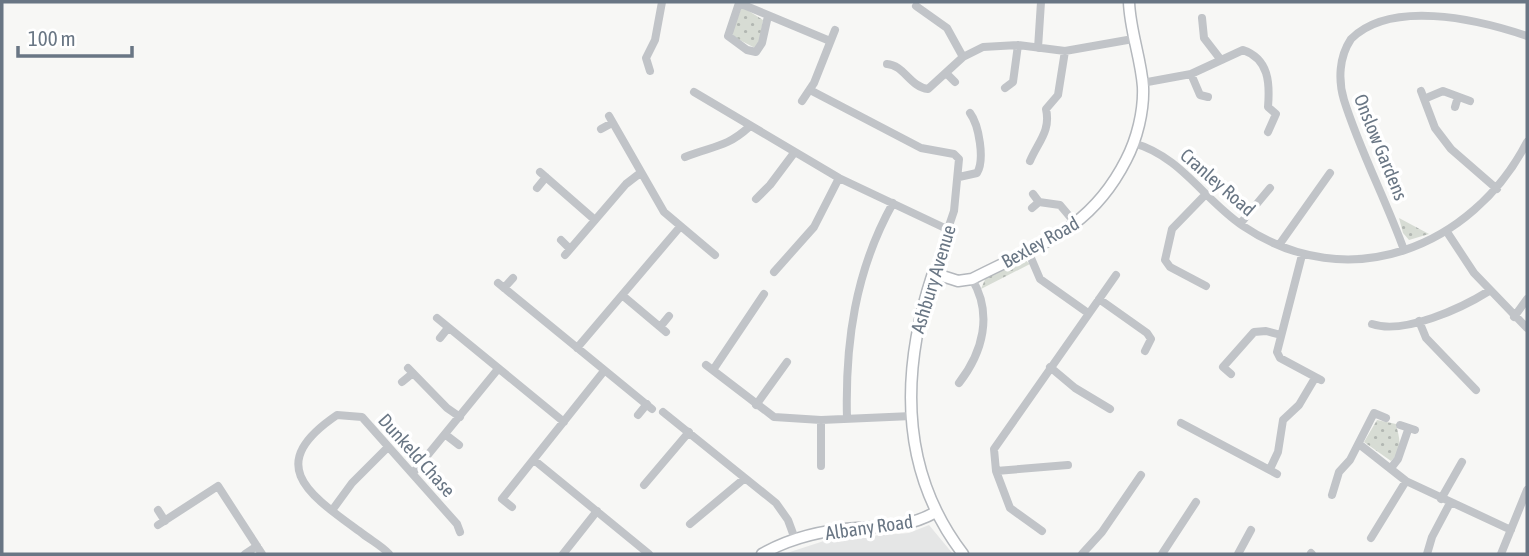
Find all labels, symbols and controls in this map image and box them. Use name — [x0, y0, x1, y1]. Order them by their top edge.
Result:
scale bar — [18, 14, 131, 58]
text: 100 m — [28, 26, 76, 50]
street label: Onslow Gardens — [1350, 91, 1412, 204]
street label: Cranley Road — [1176, 144, 1260, 220]
street label: Bexley Road — [997, 212, 1083, 272]
street label: Ashbury Avenue — [906, 222, 960, 336]
street label: Dunkeld Chase — [374, 409, 460, 501]
street label: Albany Road — [824, 510, 914, 544]

